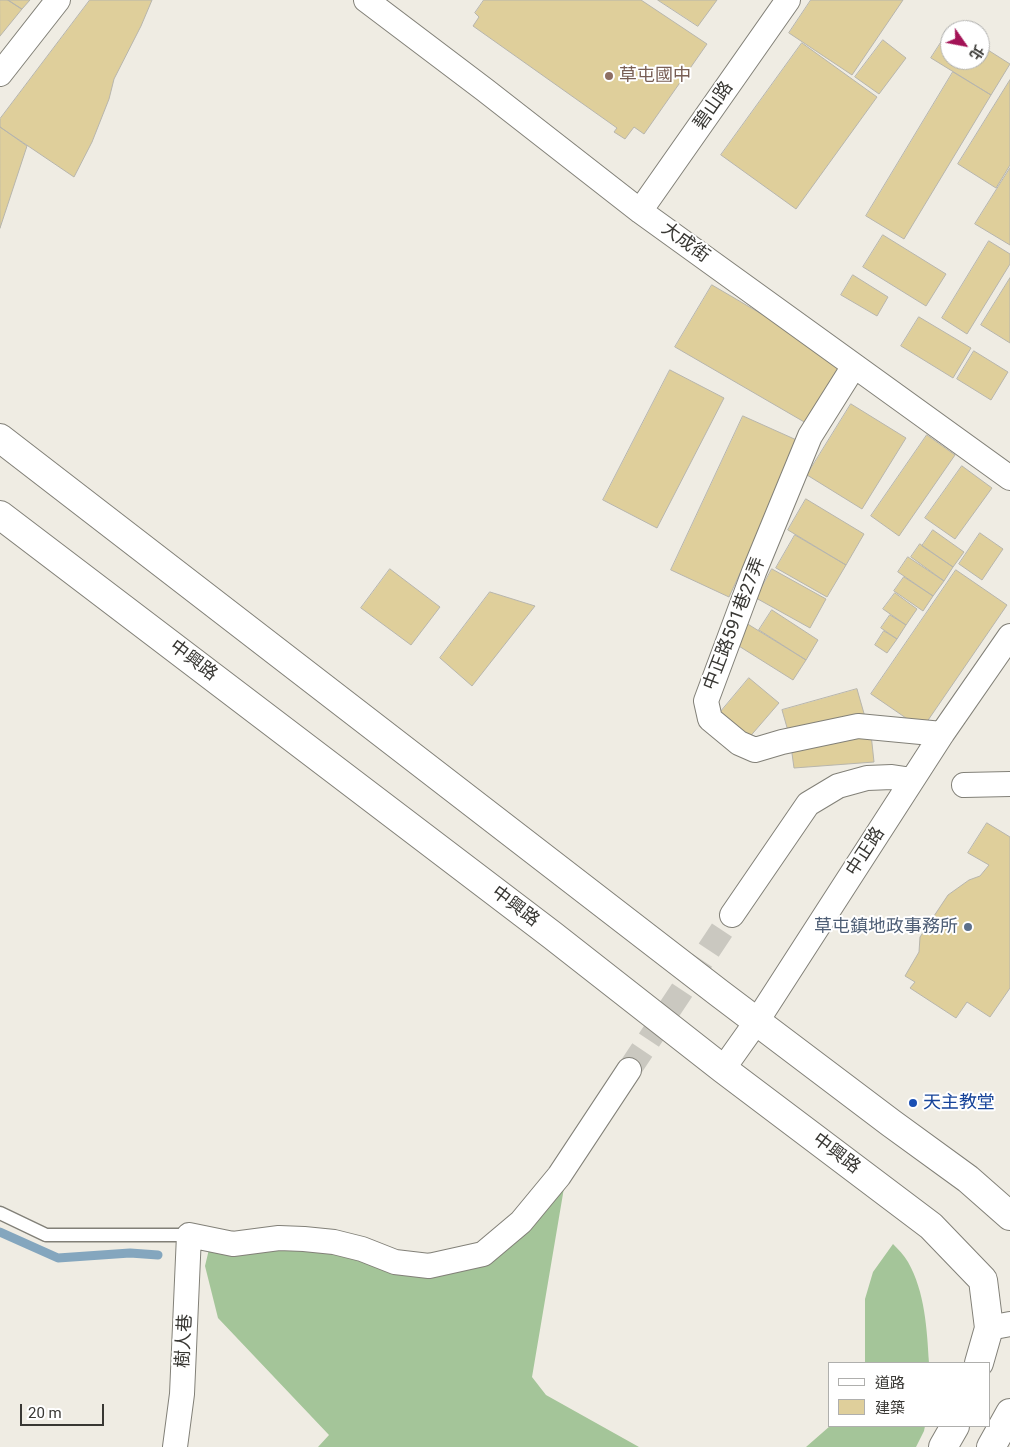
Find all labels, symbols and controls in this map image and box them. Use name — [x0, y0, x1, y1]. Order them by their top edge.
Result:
north arrow — [940, 20, 990, 70]
text: 北 — [966, 42, 987, 63]
place label: 草屯國中 — [619, 65, 691, 87]
marker: 草屯國中 — [603, 70, 615, 82]
street label: 碧山路 — [690, 78, 738, 134]
street label: 大成街 — [657, 218, 713, 268]
street label: 中正路591巷27弄 — [700, 555, 770, 693]
street label: 中興路 — [165, 636, 221, 686]
street label: 中正路 — [842, 823, 890, 881]
street label: 中興路 — [487, 882, 543, 932]
place label: 草屯鎮地政事務所 — [814, 916, 958, 938]
marker: 草屯鎮地政事務所 — [962, 921, 974, 933]
place label: 天主教堂 — [923, 1092, 995, 1114]
marker: 天主教堂 — [907, 1097, 919, 1109]
street label: 中興路 — [808, 1129, 864, 1179]
street label: 樹人巷 — [173, 1313, 197, 1369]
legend — [828, 1362, 990, 1427]
text: 道路 — [875, 1374, 905, 1392]
scale bar — [22, 1394, 106, 1426]
text: 建築 — [875, 1399, 905, 1417]
text: 20 m — [28, 1404, 62, 1422]

